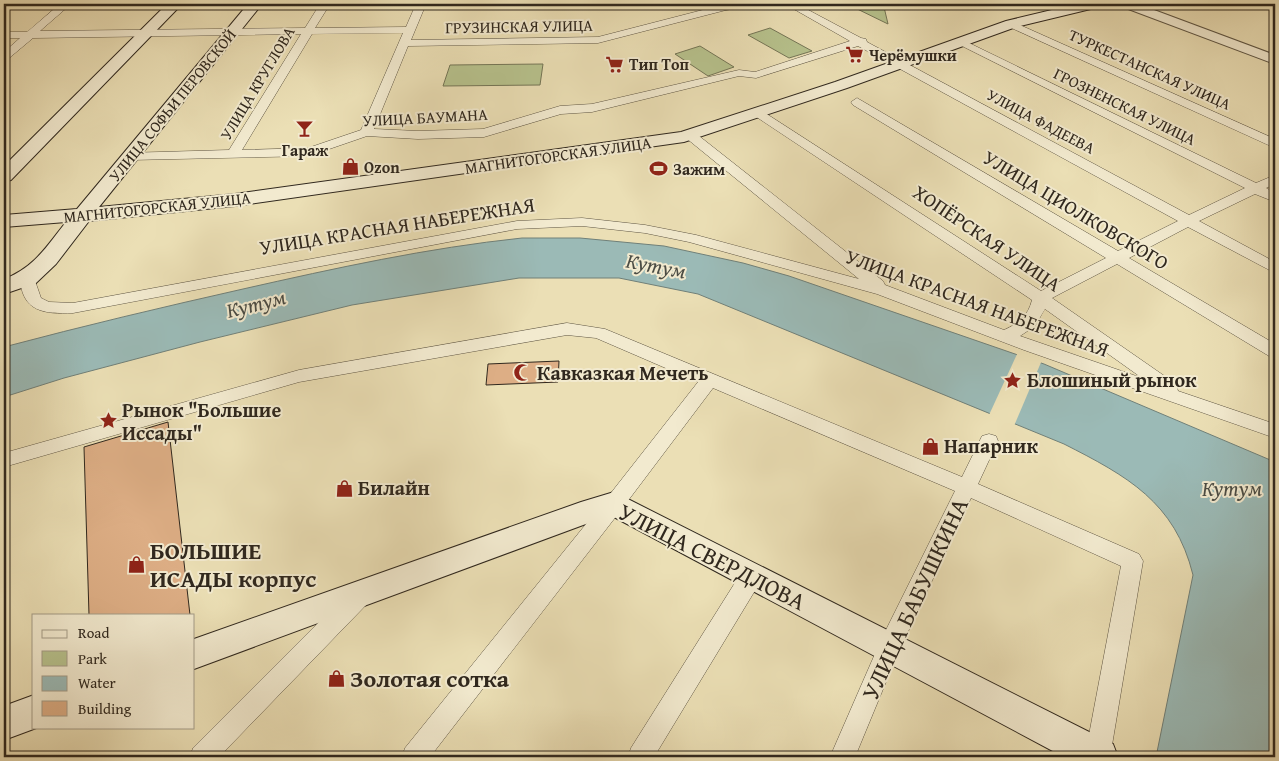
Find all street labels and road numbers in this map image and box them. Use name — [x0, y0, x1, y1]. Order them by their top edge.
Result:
street label: ГРУЗИНСКАЯ УЛИЦА — [445, 13, 593, 39]
street label: УЛИЦА КРУГЛОВА — [214, 21, 301, 144]
street label: ТУРКЕСТАНСКАЯ УЛИЦА — [1065, 22, 1235, 116]
street label: УЛИЦА СОФЬИ ПЕРОВСКОЙ — [103, 23, 242, 187]
street label: ГРОЗНЕНСКАЯ УЛИЦА — [1050, 61, 1200, 151]
street label: УЛИЦА ФАДЕЕВА — [983, 82, 1100, 160]
street label: УЛИЦА БАУМАНА — [362, 102, 489, 132]
street label: МАГНИТОГОРСКАЯ УЛИЦА — [463, 130, 653, 180]
street label: УЛИЦА ЦИОЛКОВСКОГО — [978, 143, 1175, 277]
street label: ХОПЁРСКАЯ УЛИЦА — [907, 177, 1067, 298]
street label: МАГНИТОГОРСКАЯ УЛИЦА — [62, 185, 252, 229]
street label: УЛИЦА КРАСНАЯ НАБЕРЕЖНАЯ — [257, 189, 537, 262]
street label: УЛИЦА КРАСНАЯ НАБЕРЕЖНАЯ — [842, 241, 1113, 364]
street label: УЛИЦА БАБУШКИНА — [852, 492, 977, 706]
street label: УЛИЦА СВЕРДЛОВА — [612, 494, 812, 619]

